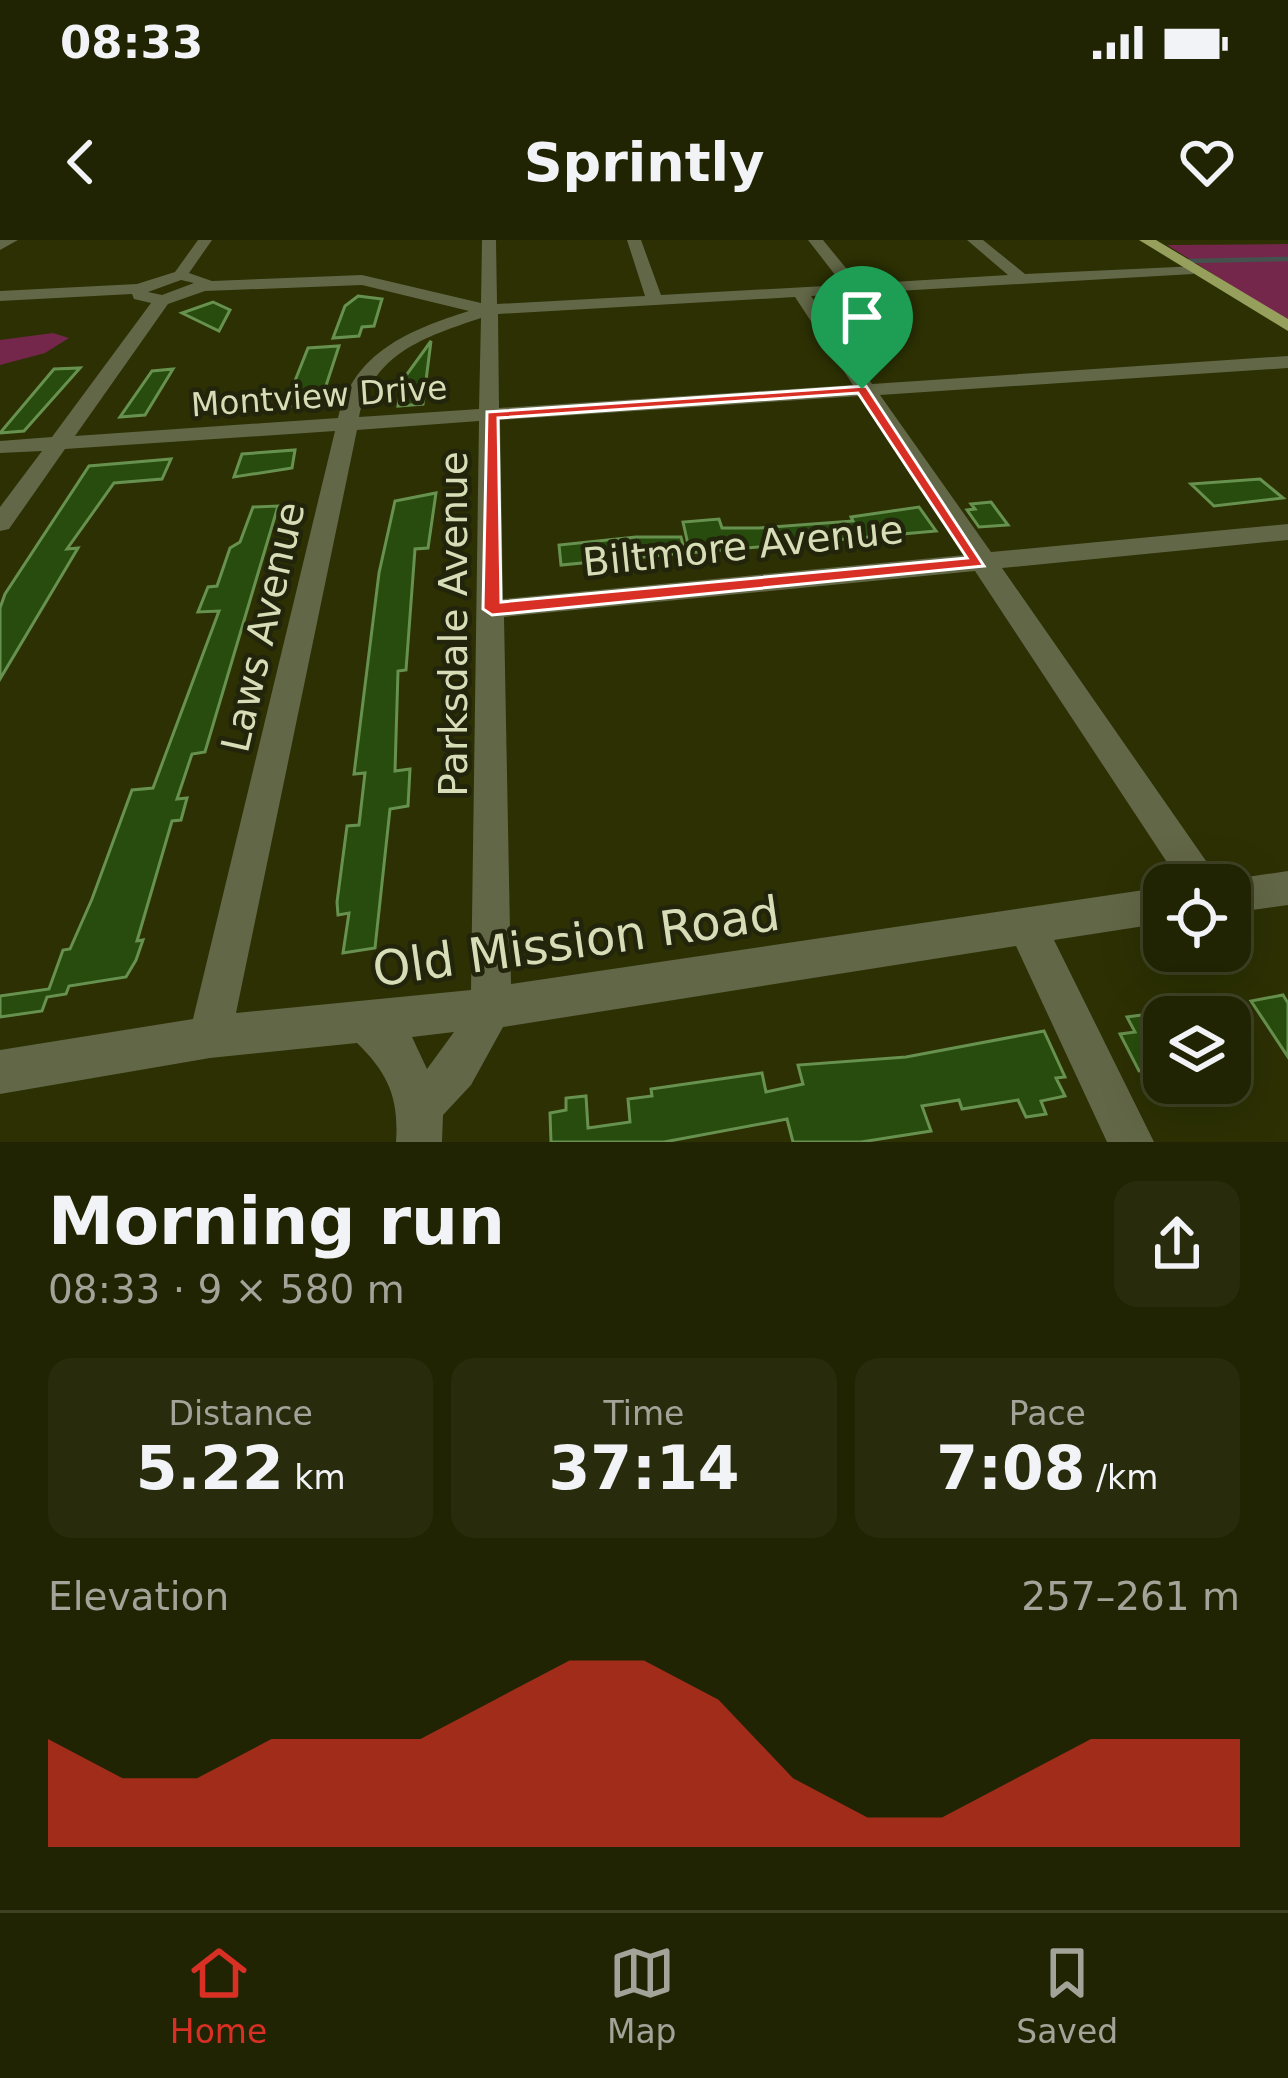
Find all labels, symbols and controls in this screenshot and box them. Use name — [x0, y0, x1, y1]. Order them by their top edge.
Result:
text: 08:33 — [60, 16, 203, 69]
icon: back — [48, 129, 114, 195]
icon: heart — [1174, 129, 1240, 195]
text: Sprintly — [524, 131, 764, 194]
pin — [811, 266, 913, 389]
icon: arrive — [829, 284, 895, 350]
street label: Montview Drive — [189, 368, 449, 424]
street label: Parksdale Avenue — [431, 451, 476, 797]
street label: Laws Avenue — [212, 498, 314, 756]
street label: Biltmore Avenue — [581, 507, 905, 585]
map controls — [1143, 864, 1251, 1104]
button: locate — [1143, 864, 1251, 972]
street label: Old Mission Road — [369, 885, 783, 997]
button: layers — [1143, 996, 1251, 1104]
button: share — [1114, 1181, 1240, 1307]
text: Morning run — [48, 1183, 505, 1260]
text: 08:33 · 9 × 580 m — [48, 1267, 405, 1312]
text: Distance — [169, 1394, 313, 1433]
text: Time — [604, 1394, 684, 1433]
text: Pace — [1009, 1394, 1086, 1433]
text: 5.22 — [136, 1433, 284, 1503]
text: 37:14 — [548, 1433, 739, 1503]
text: 7:08 — [936, 1433, 1086, 1503]
text: km — [284, 1458, 346, 1497]
text: /km — [1086, 1458, 1158, 1497]
text: Elevation — [48, 1574, 229, 1619]
text: 257–261 m — [1021, 1574, 1240, 1619]
tab: Home — [170, 1940, 267, 2051]
tab: Map — [607, 1940, 677, 2051]
tab: Saved — [1016, 1940, 1118, 2051]

